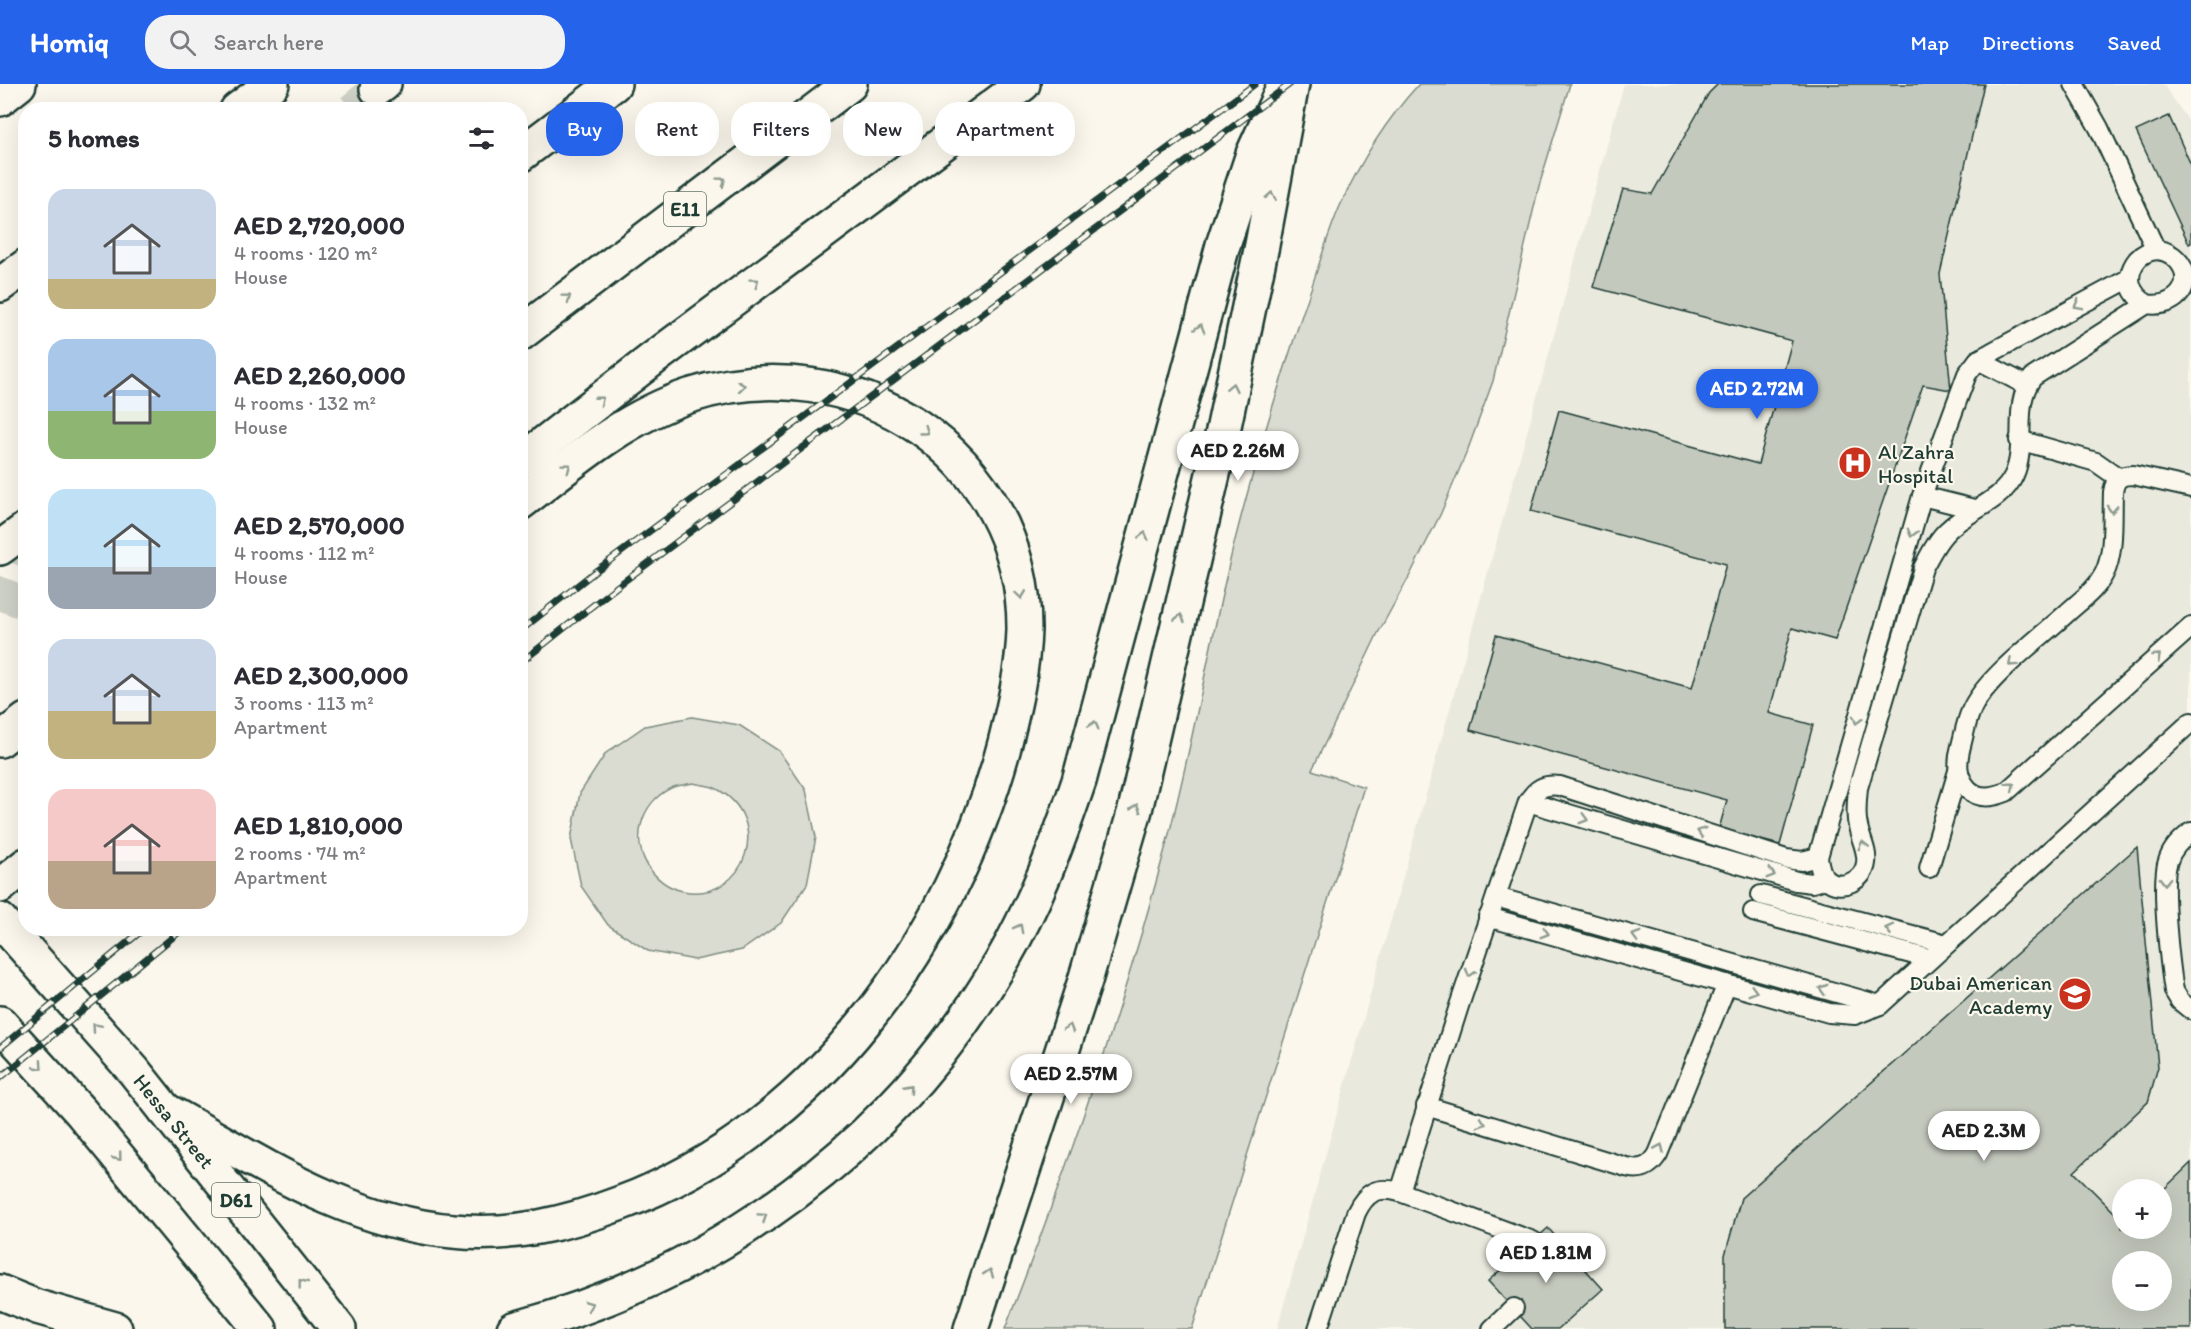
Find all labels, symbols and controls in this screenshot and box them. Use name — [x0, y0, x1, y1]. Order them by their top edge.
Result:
search box — [145, 15, 565, 69]
text: Homiq — [30, 25, 109, 59]
icon: search — [166, 26, 199, 59]
text: Search here — [214, 29, 324, 56]
text: Map — [1911, 30, 1949, 55]
text: Directions — [1982, 30, 2074, 55]
text: Saved — [2107, 30, 2161, 55]
chip: Buy — [546, 102, 623, 156]
chip: Rent — [635, 102, 719, 156]
chip: Filters — [731, 102, 831, 156]
chip: New — [843, 102, 923, 156]
chip: Apartment — [935, 102, 1075, 156]
text: 5 homes — [48, 122, 140, 154]
icon: filters — [465, 122, 498, 155]
one-way arrow — [716, 177, 727, 188]
road number: E11 — [664, 192, 706, 226]
one-way arrow — [1264, 192, 1277, 202]
text: AED 2,720,000 — [234, 209, 405, 241]
icon: home — [96, 213, 168, 285]
text: 4 rooms · 120 m² — [234, 241, 377, 265]
text: House — [234, 265, 288, 289]
one-way arrow — [748, 278, 759, 289]
one-way arrow — [560, 295, 571, 306]
one-way arrow — [2074, 298, 2084, 309]
one-way arrow — [1192, 323, 1205, 333]
text: AED 2,260,000 — [234, 359, 406, 391]
icon: home — [96, 363, 168, 435]
pin: AED 2.72M — [1688, 369, 1826, 420]
text: AED 2.72M — [1710, 376, 1804, 400]
one-way arrow — [736, 380, 745, 392]
one-way arrow — [1225, 383, 1238, 393]
text: 4 rooms · 132 m² — [234, 391, 376, 415]
one-way arrow — [593, 397, 604, 408]
text: House — [234, 415, 288, 439]
one-way arrow — [918, 424, 929, 435]
pin: AED 2.26M — [1169, 431, 1307, 482]
text: AED 2.26M — [1191, 438, 1285, 462]
place label: Al Zahra Hospital — [1878, 439, 1954, 488]
hospital icon: Al Zahra Hospital — [1837, 445, 1873, 481]
one-way arrow — [560, 464, 571, 475]
one-way arrow — [2106, 505, 2119, 514]
text: AED 2,570,000 — [234, 509, 405, 541]
icon: home — [96, 513, 168, 585]
one-way arrow — [1906, 528, 1919, 538]
one-way arrow — [1136, 532, 1149, 542]
text: 4 rooms · 112 m² — [234, 541, 374, 565]
text: House — [234, 565, 288, 589]
one-way arrow — [1014, 590, 1026, 599]
one-way arrow — [1173, 614, 1186, 624]
one-way arrow — [2150, 653, 2161, 664]
one-way arrow — [2008, 656, 2018, 667]
text: AED 2,300,000 — [234, 659, 409, 691]
icon: home — [96, 663, 168, 735]
text: 3 rooms · 113 m² — [234, 691, 374, 715]
one-way arrow — [1852, 714, 1864, 725]
text: Apartment — [234, 715, 327, 739]
one-way arrow — [1086, 720, 1099, 730]
one-way arrow — [2005, 783, 2016, 794]
one-way arrow — [1128, 803, 1141, 813]
text: AED 1,810,000 — [234, 809, 403, 841]
one-way arrow — [1578, 812, 1589, 824]
icon: home — [96, 813, 168, 885]
one-way arrow — [1696, 827, 1707, 839]
text: 2 rooms · 74 m² — [234, 841, 366, 865]
one-way arrow — [1858, 841, 1871, 851]
text: Apartment — [234, 865, 327, 889]
one-way arrow — [1765, 867, 1776, 879]
one-way arrow — [2159, 877, 2171, 886]
one-way arrow — [1012, 924, 1023, 935]
one-way arrow — [1884, 924, 1895, 936]
one-way arrow — [1539, 926, 1550, 938]
one-way arrow — [1631, 931, 1641, 944]
one-way arrow — [1465, 967, 1477, 978]
place label: Dubai American Academy — [1909, 970, 2052, 1019]
school or university icon: Dubai American Academy — [2057, 976, 2093, 1012]
one-way arrow — [1747, 984, 1758, 996]
one-way arrow — [1819, 984, 1829, 996]
one-way arrow — [92, 1023, 103, 1034]
one-way arrow — [1062, 1023, 1075, 1034]
pin: AED 2.57M — [1002, 1054, 1140, 1105]
one-way arrow — [32, 1059, 43, 1070]
text: AED 2.57M — [1024, 1061, 1118, 1085]
street label: Hessa Street — [128, 1069, 220, 1173]
one-way arrow — [902, 1085, 913, 1095]
pin: AED 2.3M — [1922, 1111, 2046, 1162]
one-way arrow — [1476, 1116, 1487, 1128]
text: AED 2.3M — [1942, 1118, 2026, 1142]
one-way arrow — [1652, 1143, 1664, 1154]
one-way arrow — [111, 1150, 122, 1161]
map controls — [2112, 1179, 2172, 1311]
button: + — [2112, 1179, 2172, 1239]
road number: D61 — [212, 1183, 260, 1217]
one-way arrow — [756, 1213, 767, 1224]
pin: AED 1.81M — [1477, 1233, 1615, 1284]
text: AED 1.81M — [1500, 1240, 1592, 1264]
button: − — [2112, 1251, 2172, 1311]
one-way arrow — [982, 1268, 995, 1279]
one-way arrow — [299, 1279, 310, 1290]
one-way arrow — [584, 1300, 594, 1313]

